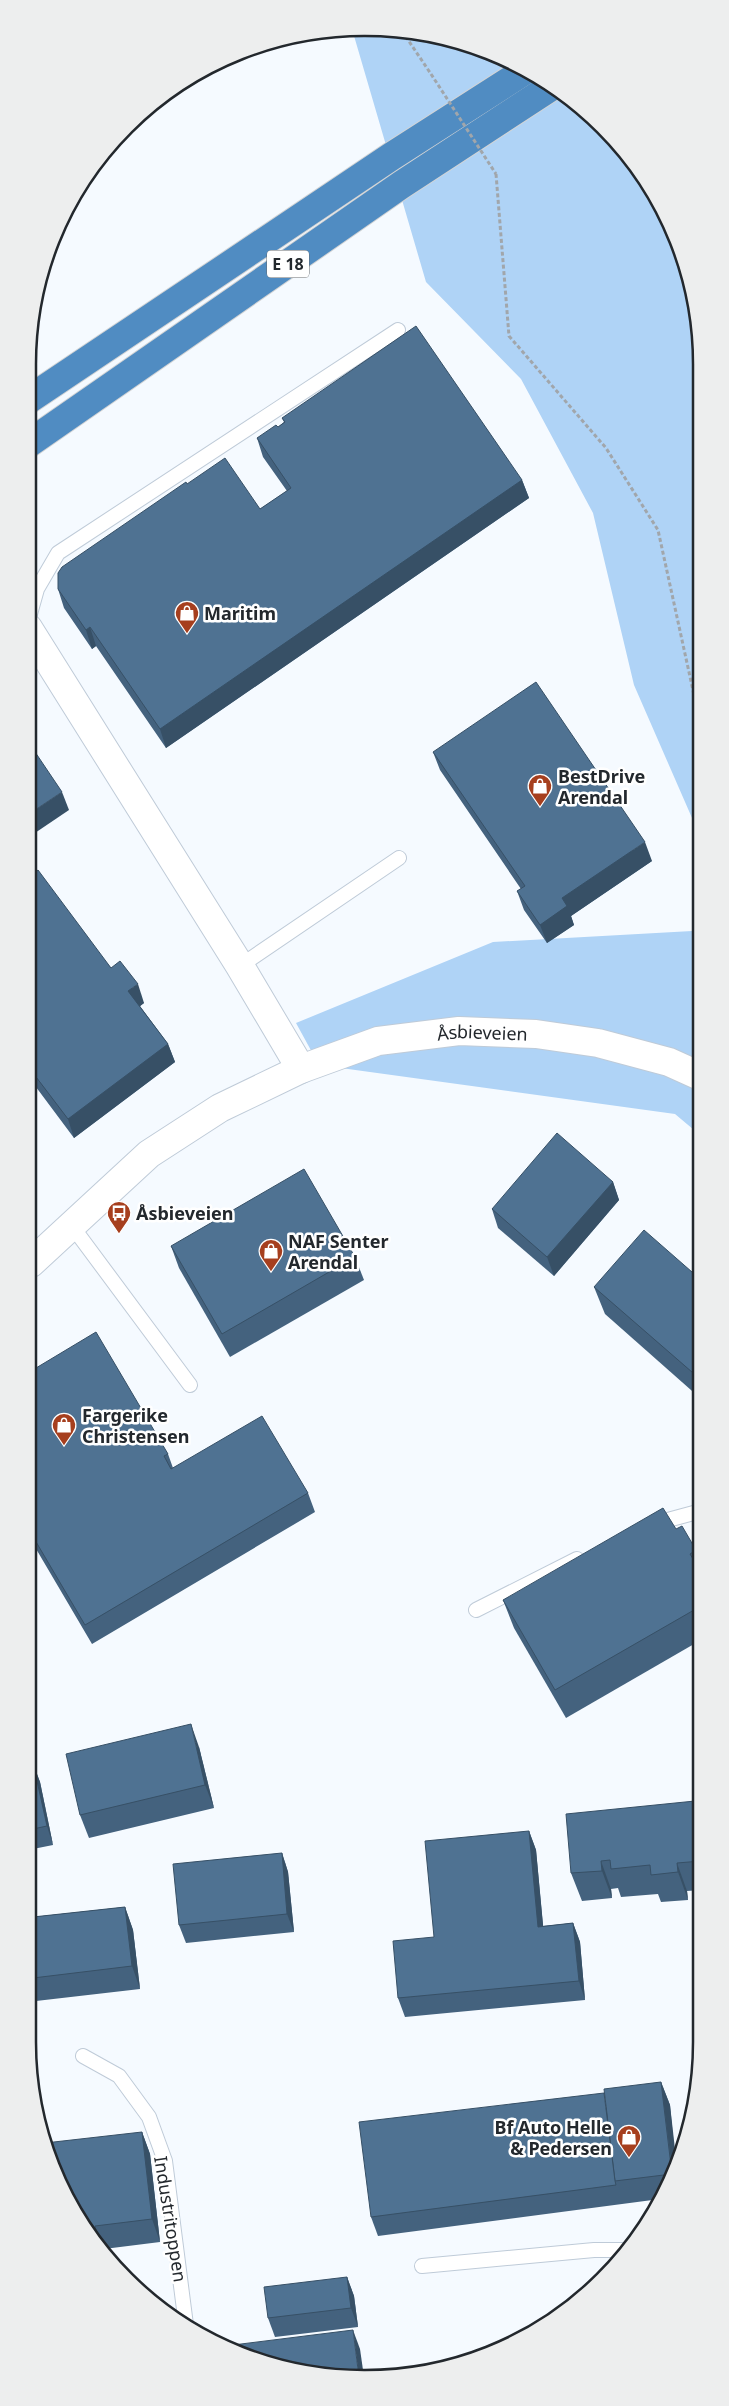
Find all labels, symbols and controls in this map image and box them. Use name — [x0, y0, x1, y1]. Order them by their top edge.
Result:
road number: E 18 — [267, 250, 309, 278]
shop icon: Maritim — [174, 600, 200, 634]
place label: Maritim — [204, 601, 276, 625]
place label: BestDrive Arendal — [558, 764, 645, 809]
shop icon: BestDrive Arendal — [527, 773, 553, 807]
street label: Åsbieveien — [436, 1019, 528, 1046]
bus stop icon: Åsbieveien — [106, 1200, 132, 1234]
place label: Åsbieveien — [136, 1201, 234, 1225]
place label: NAF Senter Arendal — [288, 1229, 389, 1274]
shop icon: NAF Senter Arendal — [258, 1238, 284, 1272]
place label: Fargerike Christensen — [82, 1403, 189, 1448]
shop icon: Fargerike Christensen — [51, 1412, 77, 1446]
place label: Bf Auto Helle & Pedersen — [494, 2115, 612, 2160]
shop icon: Bf Auto Helle & Pedersen — [616, 2124, 642, 2158]
street label: Industritoppen — [149, 2154, 193, 2284]

